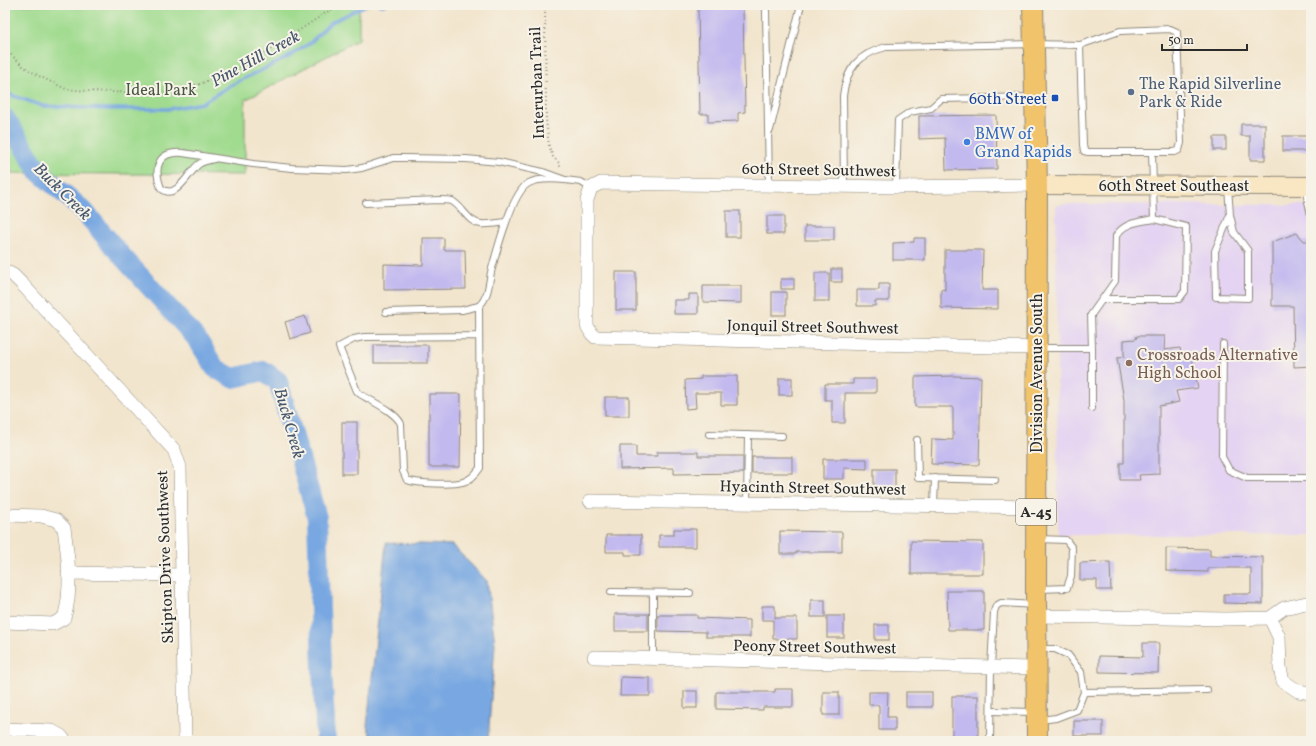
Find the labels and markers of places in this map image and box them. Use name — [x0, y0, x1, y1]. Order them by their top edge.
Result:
place label: The Rapid Silverline Park & Ride — [1139, 74, 1281, 114]
marker: The Rapid Silverline Park & Ride — [1126, 87, 1136, 97]
place label: 60th Street — [969, 89, 1047, 111]
marker: 60th Street — [1050, 93, 1060, 103]
place label: BMW of Grand Rapids — [975, 124, 1072, 164]
marker: BMW of Grand Rapids — [962, 137, 972, 147]
place label: Crossroads Alternative High School — [1137, 345, 1298, 385]
marker: Crossroads Alternative High School — [1124, 358, 1134, 368]

